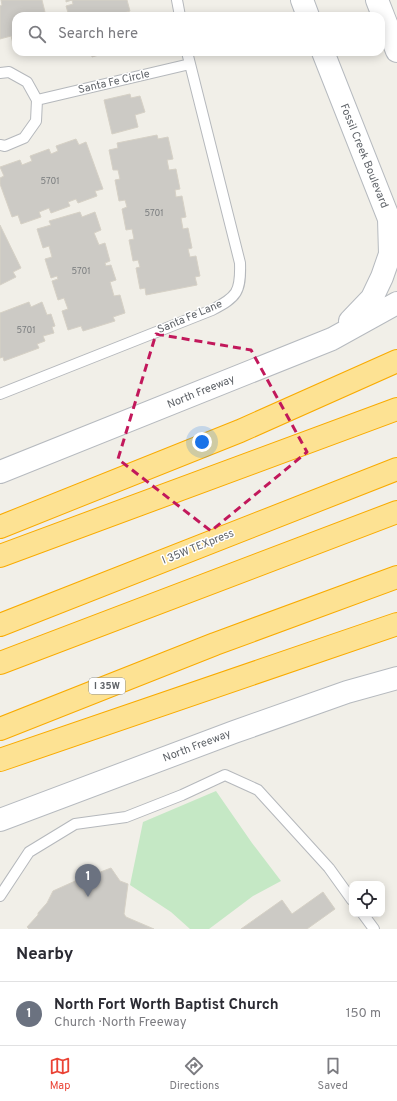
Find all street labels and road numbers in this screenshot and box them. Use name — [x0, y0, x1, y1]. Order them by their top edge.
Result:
street label: Santa Fe Circle — [77, 67, 151, 97]
street label: Fossil Creek Boulevard — [337, 102, 391, 210]
street label: Santa Fe Lane — [155, 297, 225, 337]
street label: North Freeway — [165, 372, 237, 412]
street label: I 35W TEXpress — [160, 526, 236, 568]
road number: I 35W — [89, 678, 125, 694]
street label: North Freeway — [161, 727, 233, 765]

